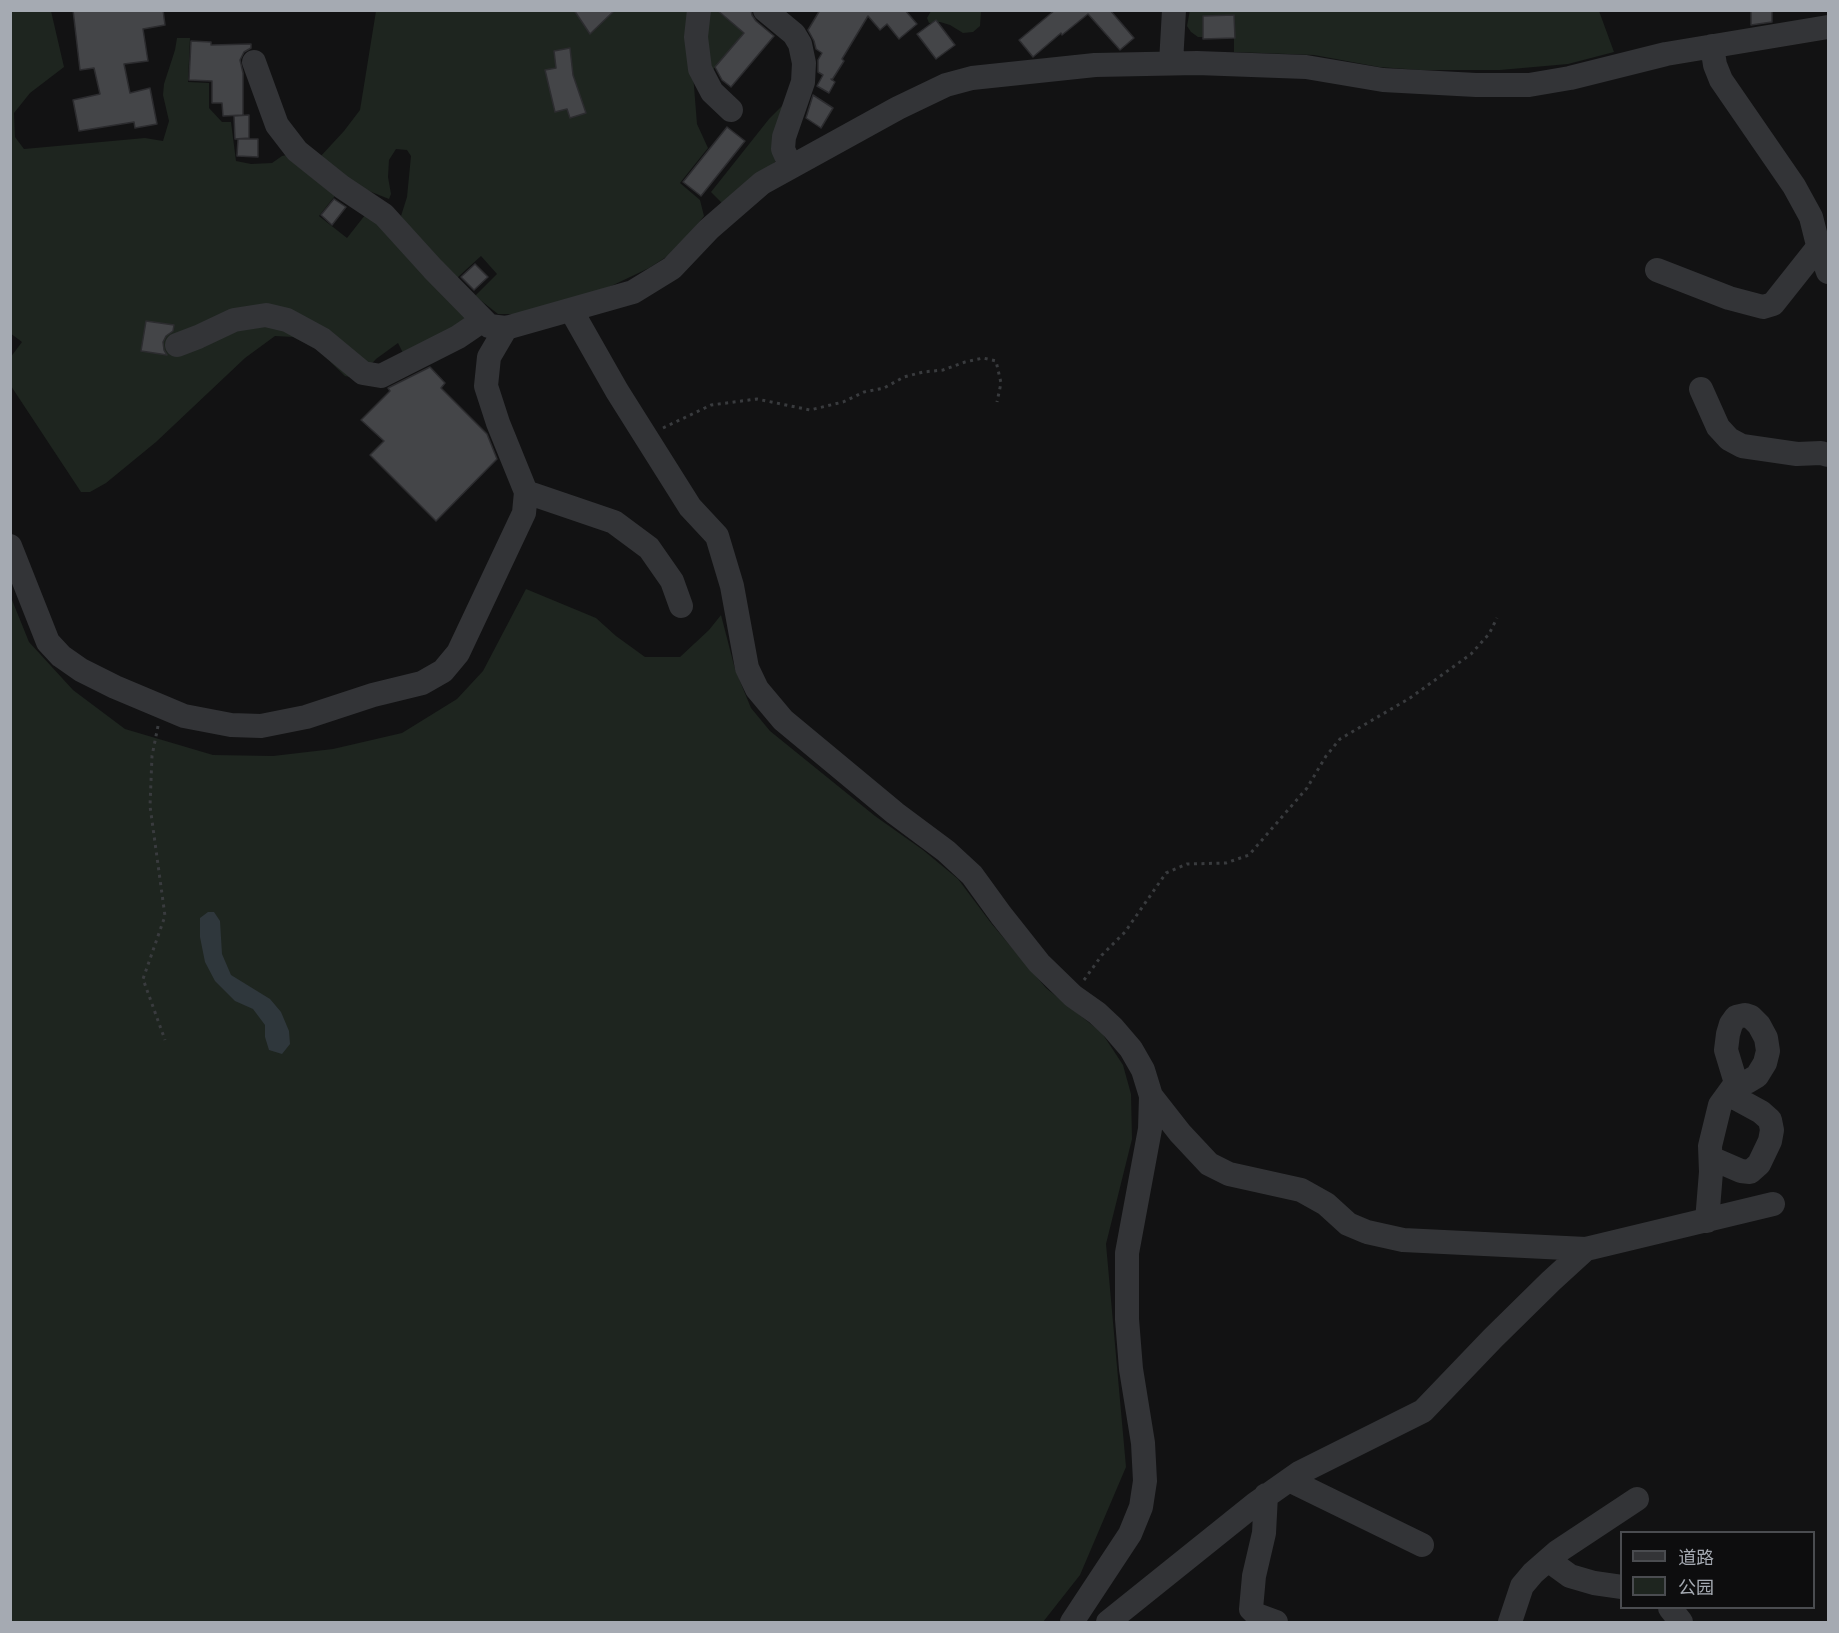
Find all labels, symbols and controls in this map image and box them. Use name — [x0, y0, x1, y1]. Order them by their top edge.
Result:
legend — [1620, 1531, 1815, 1609]
text: 道路 — [1678, 1547, 1714, 1569]
text: 公园 — [1678, 1577, 1714, 1599]

